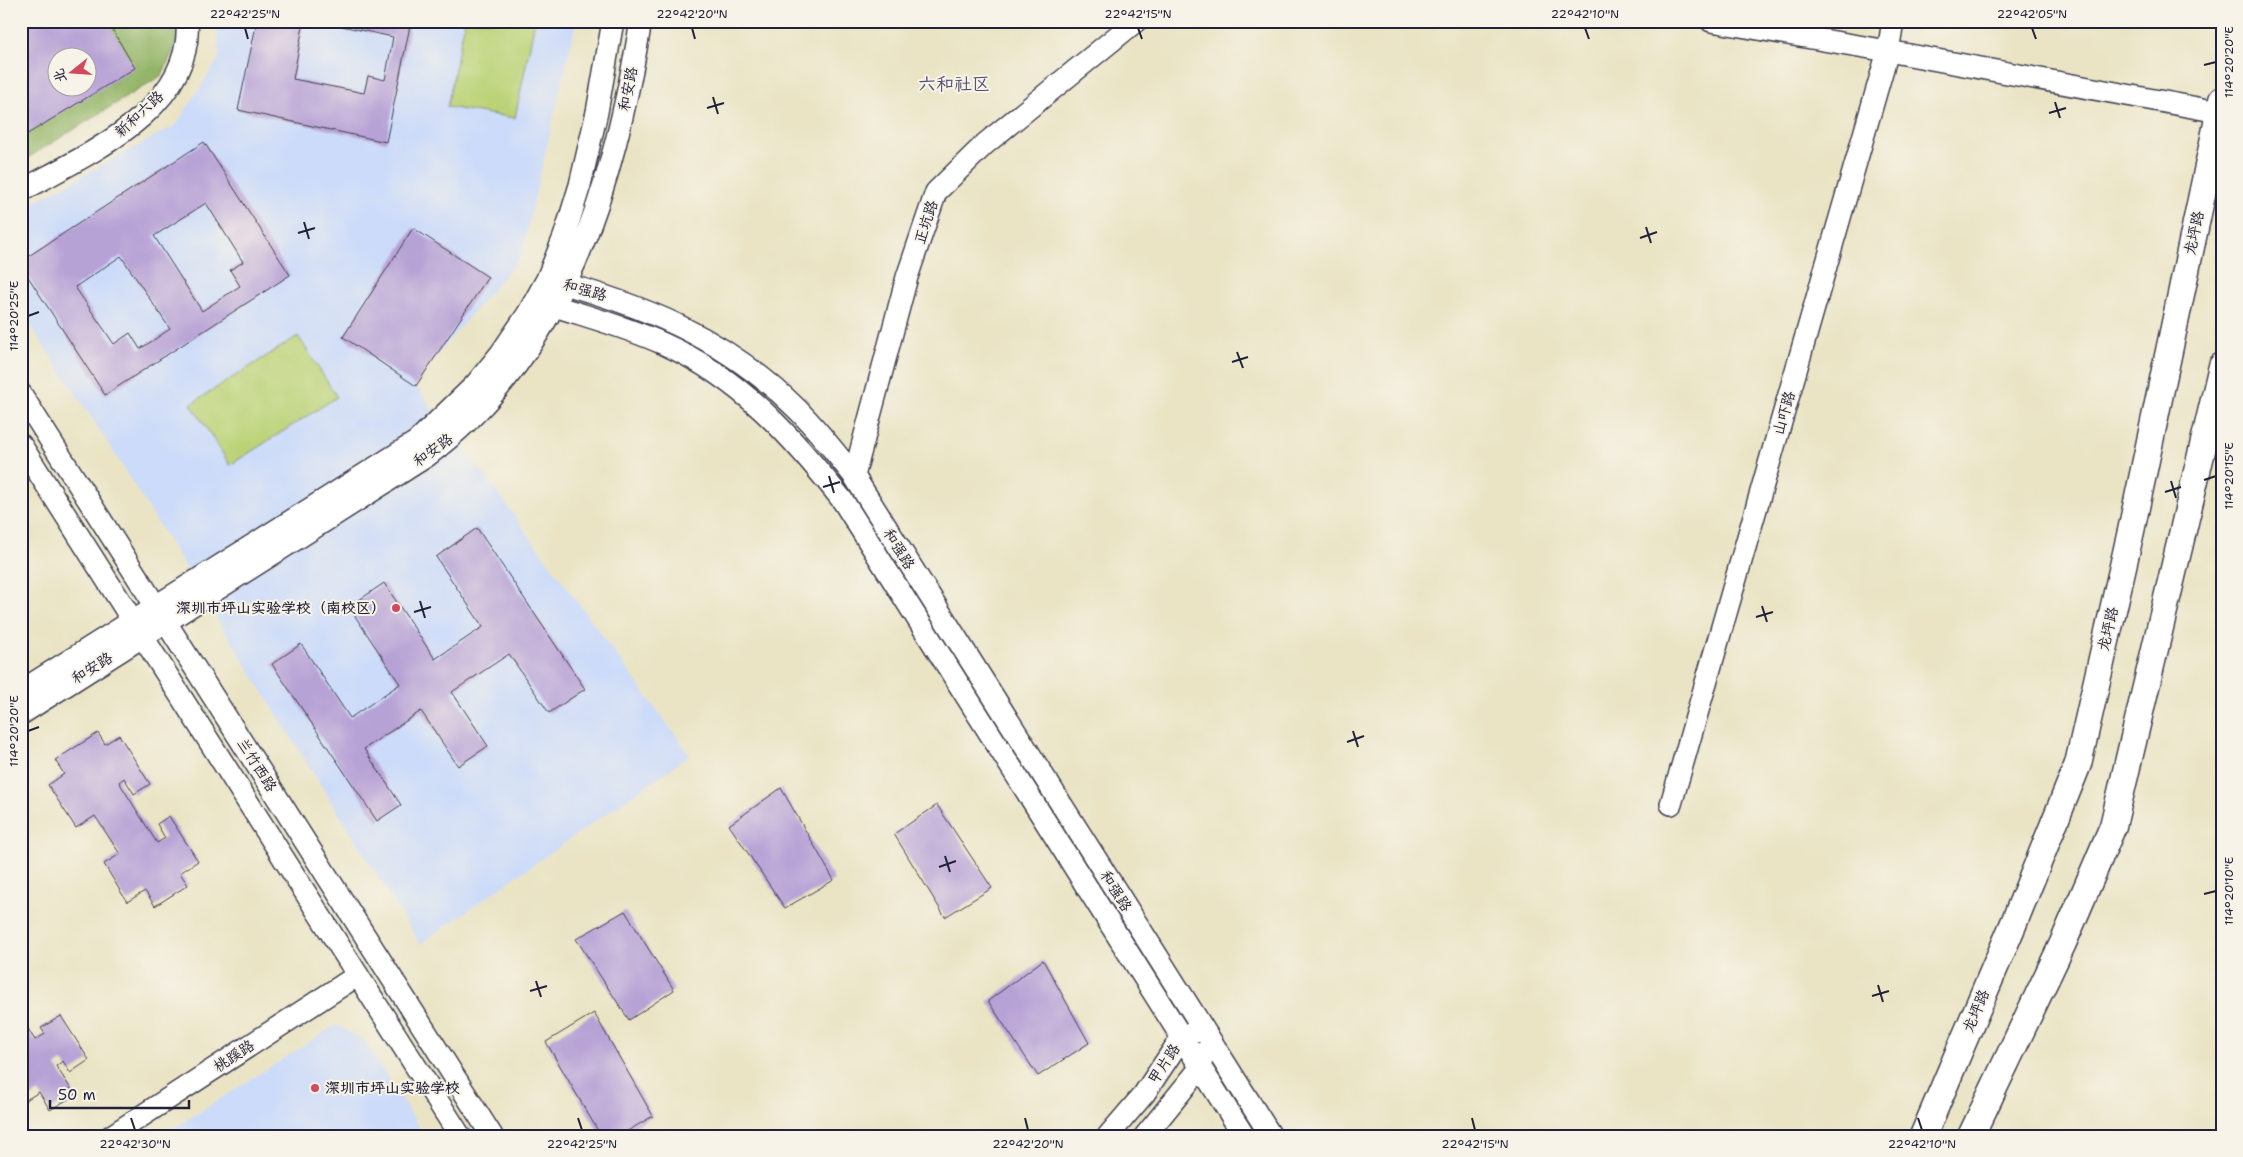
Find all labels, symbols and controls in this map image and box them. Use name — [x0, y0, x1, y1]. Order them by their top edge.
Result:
text: 22°42'25"N — [210, 6, 280, 22]
text: 22°42'20"N — [656, 6, 728, 22]
text: 22°42'15"N — [1104, 6, 1172, 22]
text: 22°42'10"N — [1551, 6, 1619, 22]
text: 22°42'05"N — [1997, 6, 2067, 22]
text: 114°20'20"E — [2221, 26, 2237, 98]
north arrow — [48, 48, 98, 98]
street label: 和安路 — [614, 65, 642, 113]
text: 北 — [49, 66, 70, 85]
district label: 六和社区 — [918, 72, 990, 96]
street label: 新和六路 — [110, 86, 168, 142]
street label: 正坑路 — [910, 198, 942, 246]
street label: 龙坪路 — [2180, 209, 2208, 257]
street label: 和强路 — [561, 274, 609, 306]
text: 114°20'25"E — [6, 281, 22, 351]
street label: 山吓路 — [1768, 389, 1800, 437]
street label: 和安路 — [409, 429, 457, 471]
text: 114°20'15"E — [2221, 442, 2237, 510]
street label: 和强路 — [879, 525, 919, 573]
place label: 深圳市坪山实验学校（南校区） — [176, 598, 386, 618]
marker: 深圳市坪山实验学校（南校区） — [390, 602, 402, 614]
street label: 龙坪路 — [2093, 605, 2123, 653]
street label: 和安路 — [68, 648, 116, 688]
text: 114°20'20"E — [6, 695, 22, 767]
street label: 兰竹西路 — [233, 734, 281, 796]
text: 114°20'10"E — [2221, 857, 2237, 925]
street label: 和强路 — [1096, 867, 1136, 915]
street label: 龙坪路 — [1958, 986, 1994, 1036]
street label: 桃蹊路 — [210, 1035, 258, 1077]
street label: 甲片路 — [1143, 1040, 1185, 1088]
scale bar — [50, 1077, 189, 1109]
place label: 深圳市坪山实验学校 — [325, 1078, 460, 1098]
marker: 深圳市坪山实验学校 — [309, 1082, 321, 1094]
text: 50 m — [58, 1085, 96, 1105]
text: 22°42'30"N — [99, 1136, 171, 1152]
text: 22°42'25"N — [547, 1136, 617, 1152]
text: 22°42'20"N — [992, 1136, 1064, 1152]
text: 22°42'15"N — [1441, 1136, 1509, 1152]
text: 22°42'10"N — [1888, 1136, 1956, 1152]

